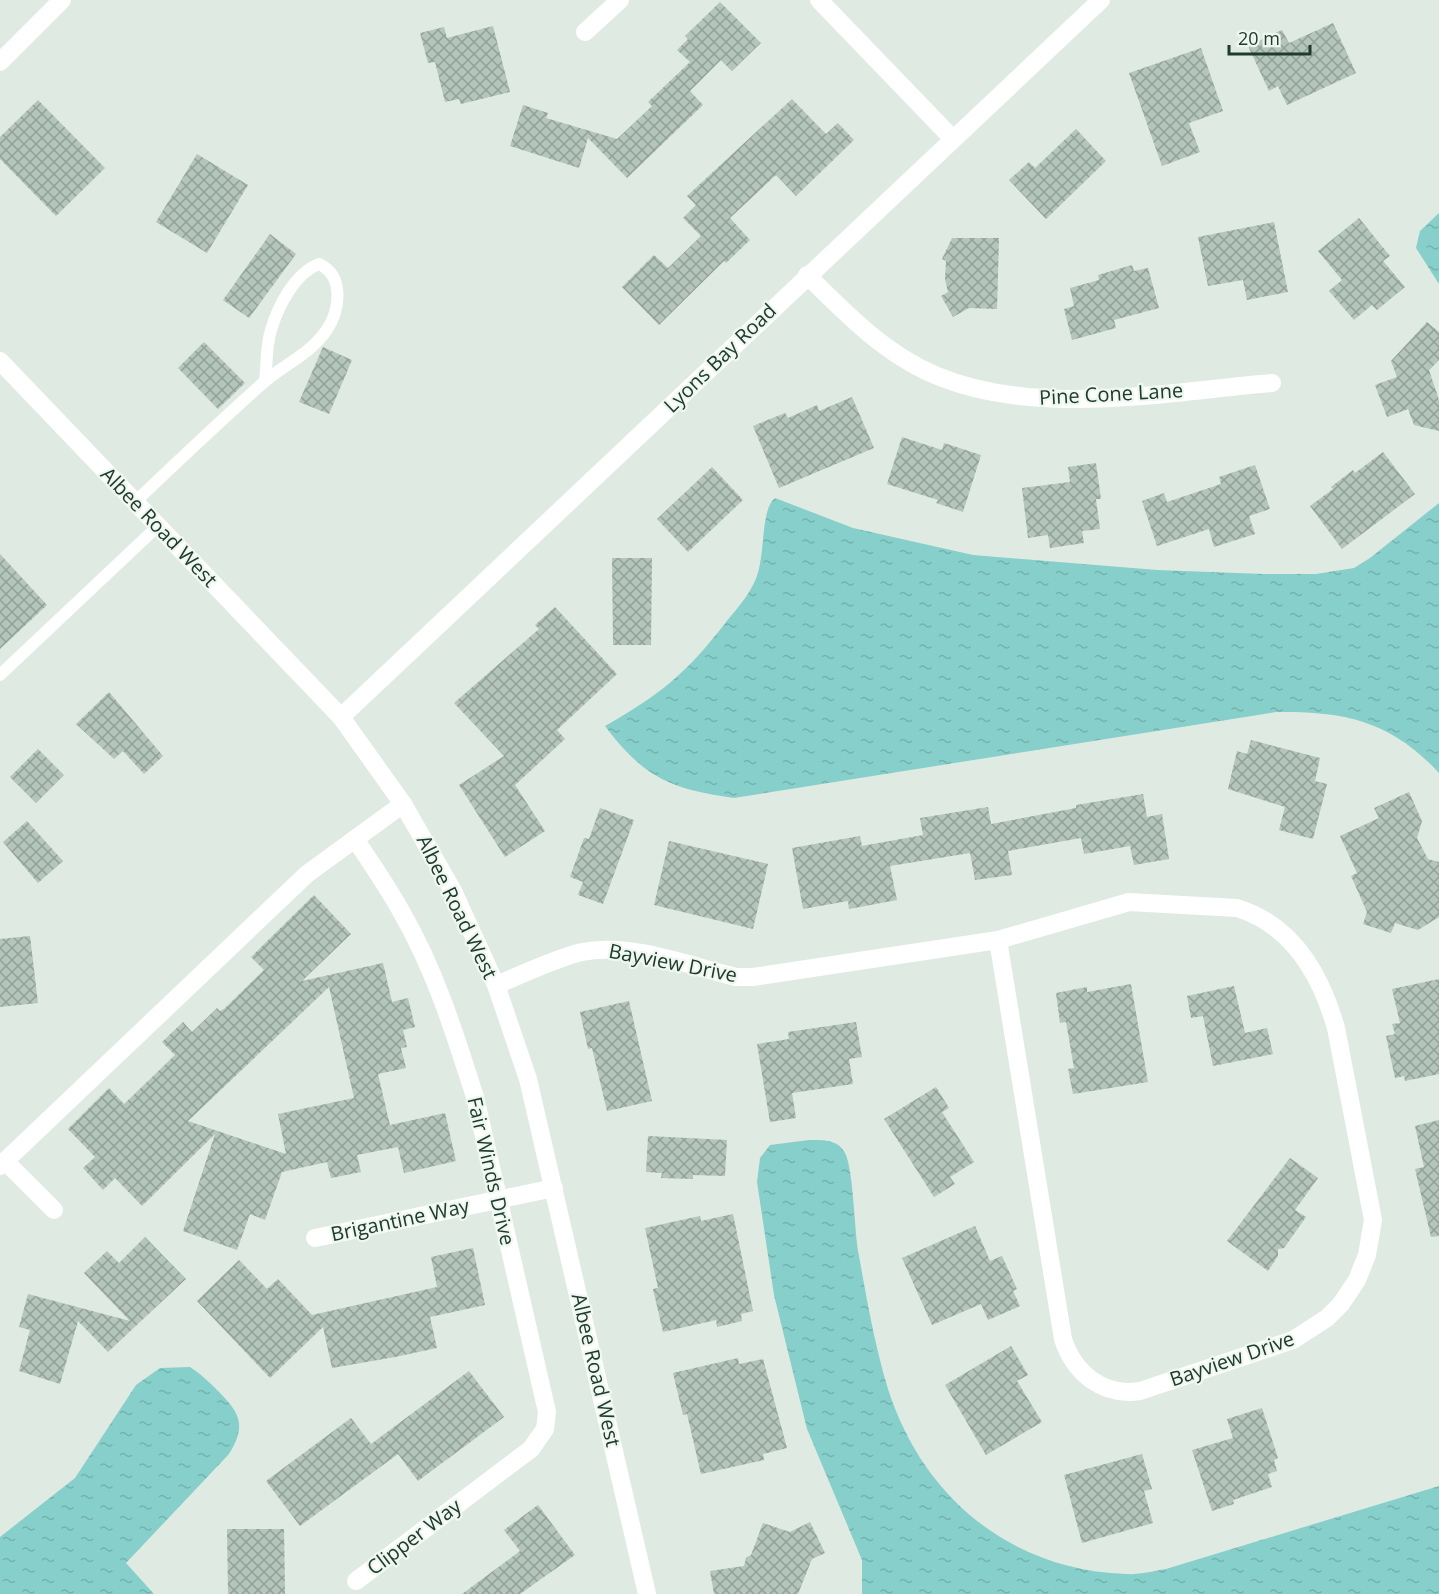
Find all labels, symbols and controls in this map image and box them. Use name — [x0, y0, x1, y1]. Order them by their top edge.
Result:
scale bar — [1229, 18, 1310, 56]
text: 20 m — [1238, 26, 1280, 50]
street label: Lyons Bay Road — [658, 297, 782, 418]
street label: Pine Cone Lane — [1038, 376, 1184, 411]
street label: Albee Road West — [95, 461, 224, 592]
street label: Albee Road West — [411, 830, 504, 983]
street label: Bayview Drive — [607, 937, 739, 988]
street label: Fair Winds Drive — [461, 1094, 522, 1248]
street label: Brigantine Way — [328, 1191, 473, 1247]
street label: Albee Road West — [566, 1290, 627, 1449]
street label: Bayview Drive — [1166, 1325, 1298, 1392]
street label: Clipper Way — [361, 1492, 467, 1581]

